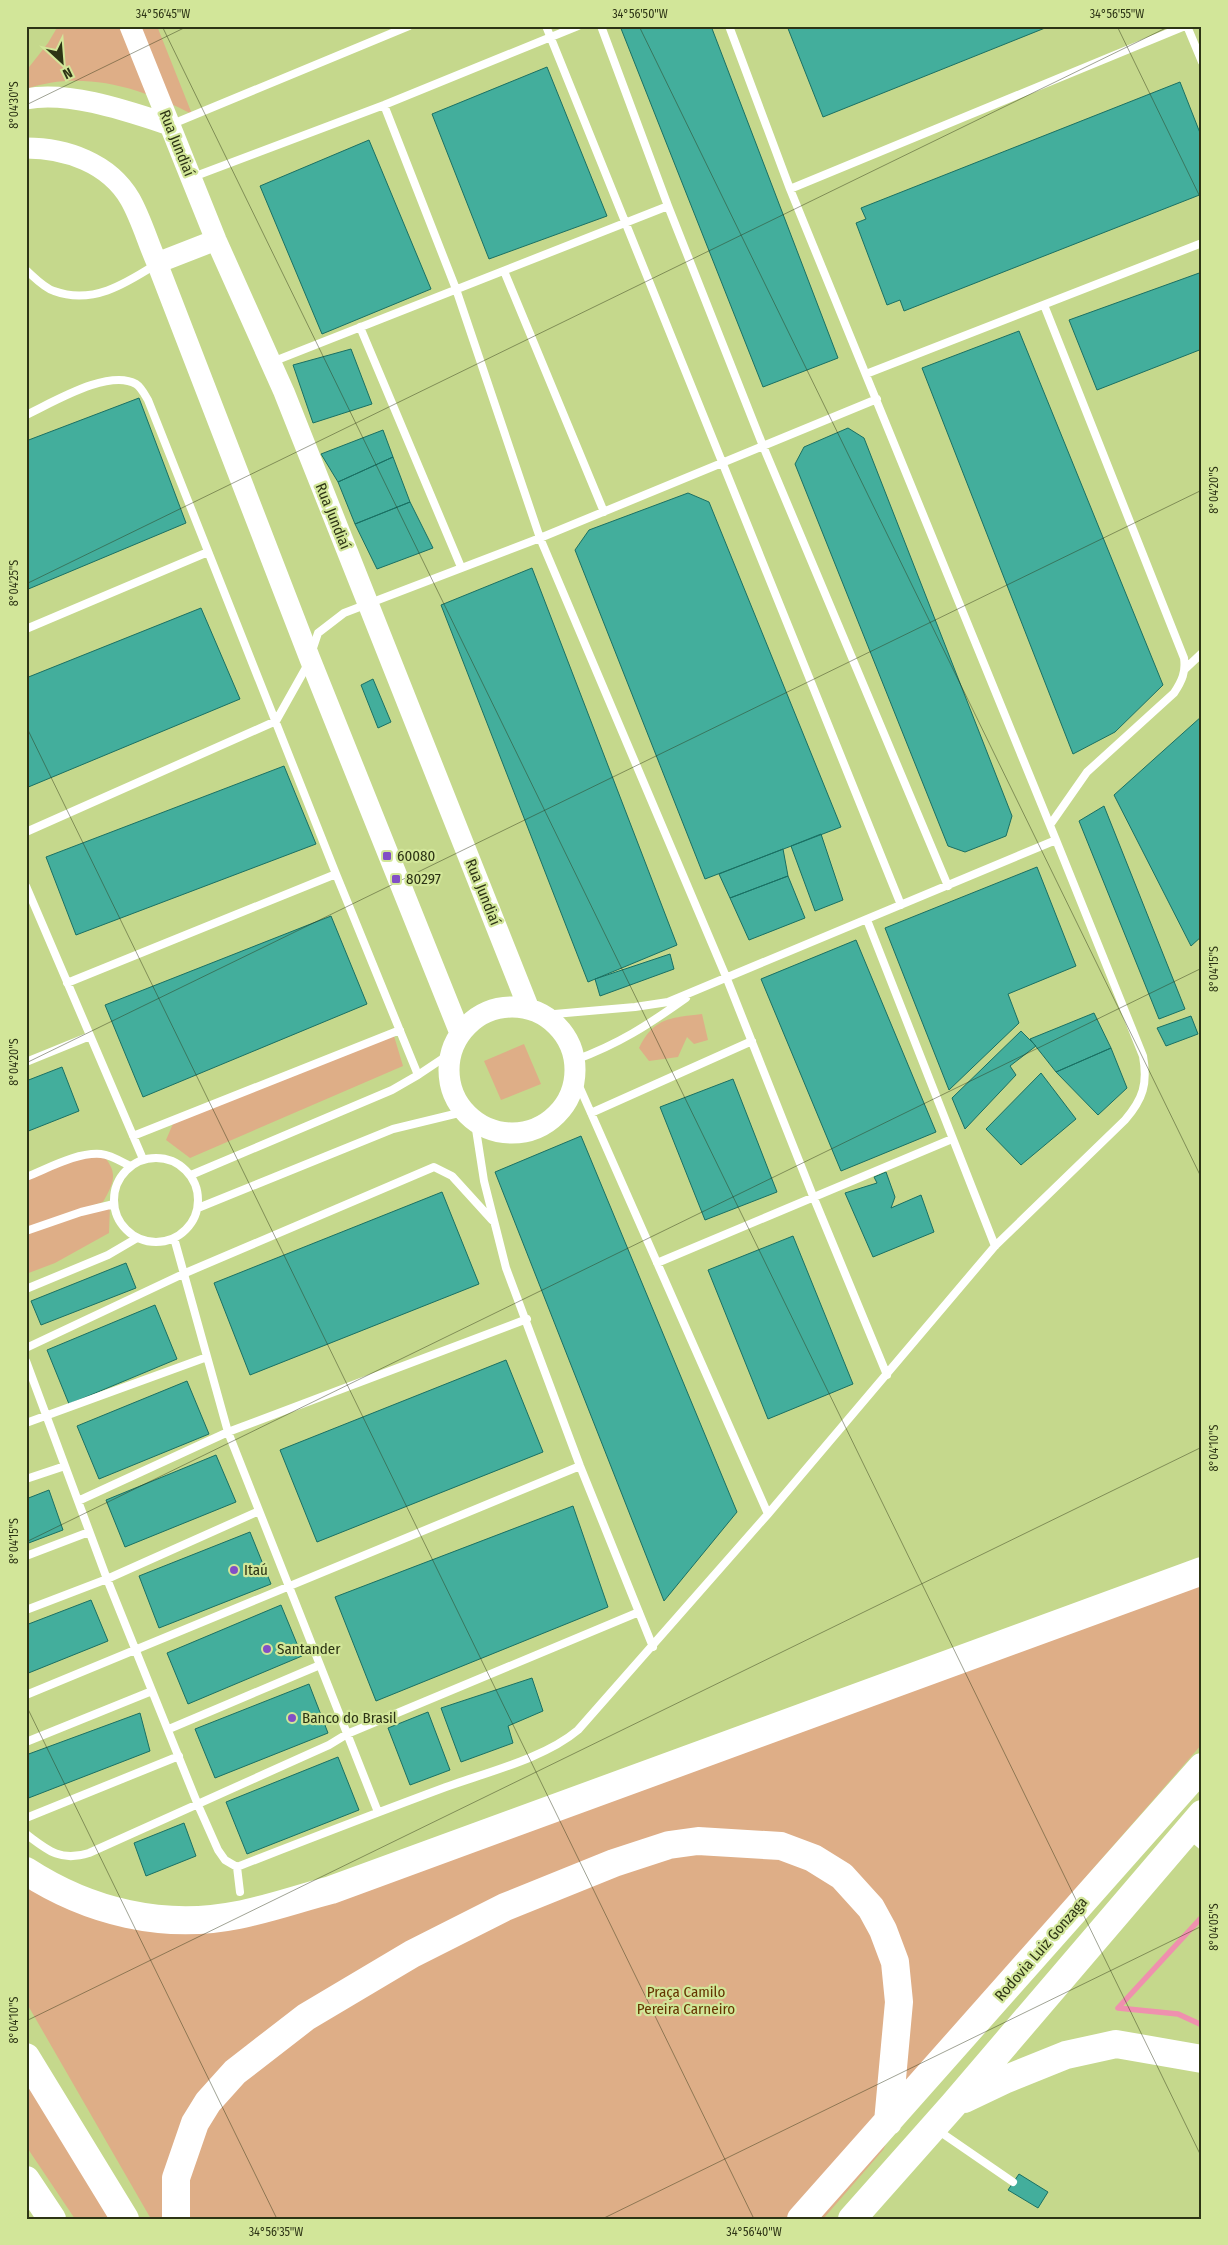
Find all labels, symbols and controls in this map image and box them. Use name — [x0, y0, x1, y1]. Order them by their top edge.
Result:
text: 34°56'45"W — [136, 7, 190, 21]
text: 34°56'50"W — [612, 7, 668, 21]
text: 34°56'55"W — [1090, 7, 1144, 21]
north arrow — [38, 38, 88, 88]
text: N — [60, 64, 75, 83]
text: 8°04'30"S — [7, 81, 21, 129]
street label: Rua Jundiaí — [156, 107, 198, 179]
text: 8°04'20"S — [1207, 466, 1221, 514]
street label: Rua Jundiaí — [312, 480, 354, 552]
text: 8°04'25"S — [7, 560, 21, 606]
place label: 60080 — [397, 847, 435, 865]
marker: 60080 — [381, 850, 393, 862]
street label: Rua Jundiaí — [462, 856, 504, 928]
place label: 80297 — [406, 870, 441, 888]
marker: 80297 — [390, 873, 402, 885]
text: 8°04'15"S — [1207, 946, 1221, 992]
text: 8°04'20"S — [7, 1038, 21, 1086]
text: 8°04'10"S — [1207, 1425, 1221, 1471]
text: 8°04'15"S — [7, 1518, 21, 1564]
place label: Itaú — [244, 1561, 268, 1579]
marker: Itaú — [228, 1564, 240, 1576]
place label: Santander — [277, 1640, 341, 1658]
marker: Santander — [261, 1643, 273, 1655]
place label: Banco do Brasil — [302, 1709, 397, 1727]
marker: Banco do Brasil — [286, 1712, 298, 1724]
street label: Rodovia Luiz Gonzaga — [991, 1893, 1091, 2005]
text: 8°04'05"S — [1207, 1903, 1221, 1951]
park label: Praça Camilo Pereira Carneiro — [637, 1983, 735, 2018]
text: 8°04'10"S — [7, 1997, 21, 2043]
text: 34°56'35"W — [249, 2225, 303, 2239]
text: 34°56'40"W — [726, 2225, 782, 2239]

